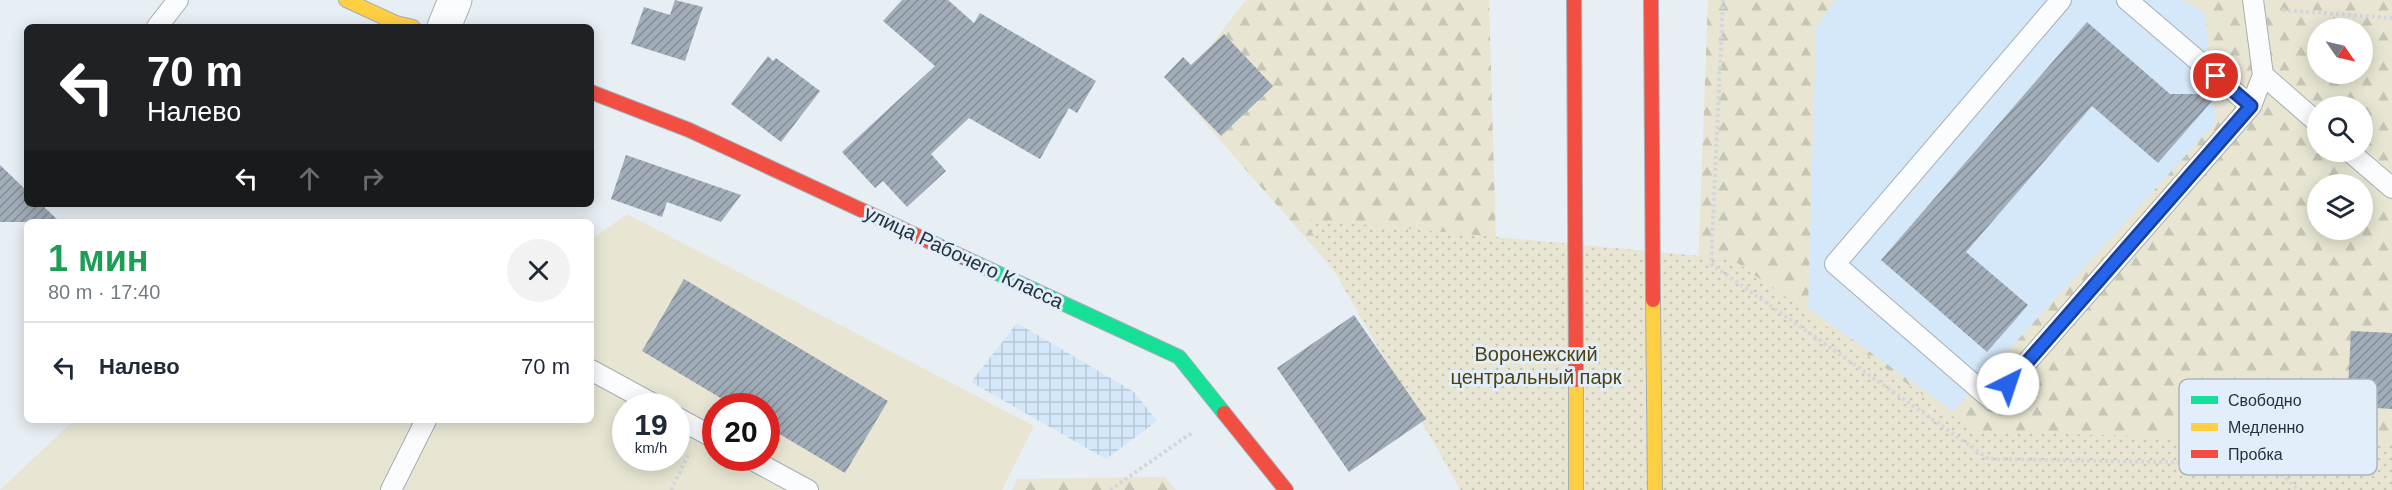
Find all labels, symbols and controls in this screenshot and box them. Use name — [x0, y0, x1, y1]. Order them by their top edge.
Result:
north arrow — [2307, 18, 2373, 84]
map controls — [2307, 18, 2373, 240]
icon: left — [48, 48, 126, 126]
text: 70 m — [147, 48, 243, 95]
pin — [2190, 50, 2241, 101]
icon: arrive — [2199, 59, 2232, 92]
button: search — [2307, 96, 2373, 162]
text: Налево — [147, 97, 241, 127]
icon: left — [230, 162, 263, 195]
icon: ahead — [293, 162, 326, 195]
icon: right — [356, 162, 389, 195]
button: layers — [2307, 174, 2373, 240]
street label: улица Рабочего Класса — [861, 201, 1068, 313]
text: 1 мин — [48, 238, 149, 279]
button: close — [507, 239, 570, 302]
text: 80 m · 17:40 — [48, 281, 160, 303]
park label: Воронежский центральный парк — [1451, 343, 1622, 388]
icon: left — [48, 351, 81, 384]
position arrow — [1976, 352, 2040, 416]
text: Налево — [99, 354, 180, 379]
text: 70 m — [521, 354, 570, 379]
legend — [2179, 379, 2377, 475]
text: Свободно — [2228, 392, 2302, 409]
speed limit sign: 20 — [702, 393, 780, 471]
text: 19 — [634, 408, 668, 441]
text: Медленно — [2228, 419, 2304, 436]
text: km/h — [635, 439, 667, 456]
text: Пробка — [2228, 446, 2283, 463]

